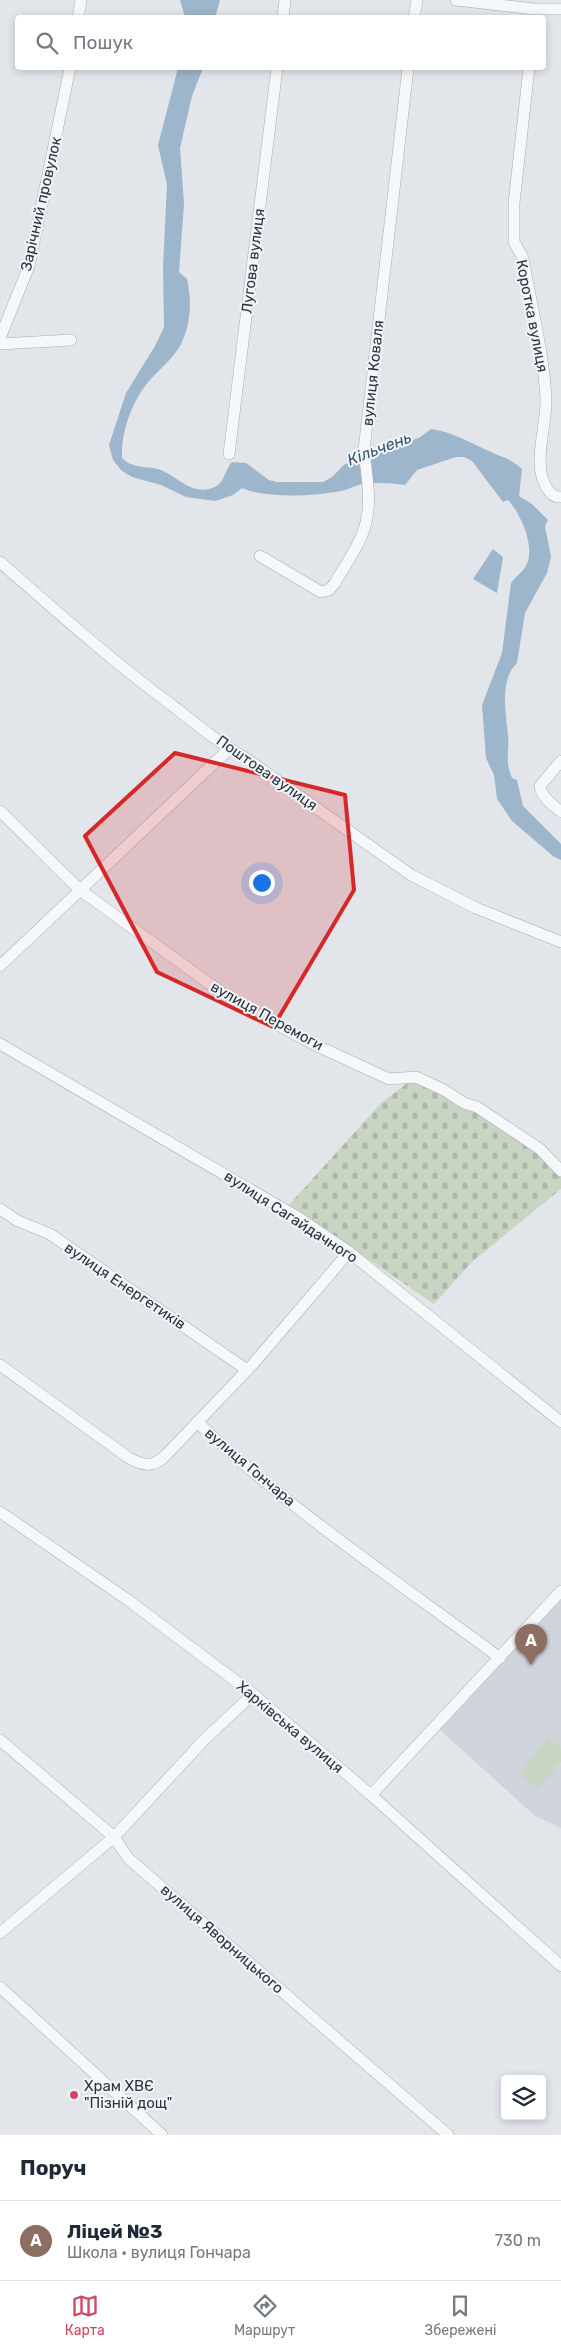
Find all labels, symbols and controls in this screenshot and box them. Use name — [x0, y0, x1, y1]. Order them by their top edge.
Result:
search box — [15, 15, 546, 70]
icon: search — [33, 29, 61, 57]
text: Пошук — [73, 31, 133, 54]
street label: Зарічний провулок — [17, 135, 65, 273]
street label: Лугова вулиця — [238, 208, 268, 314]
street label: Коротка вулиця — [512, 258, 552, 374]
street label: вулиця Коваля — [358, 319, 388, 427]
water label: Кільчень — [344, 428, 414, 469]
street label: Поштова вулиця — [213, 731, 321, 815]
your location — [249, 870, 275, 896]
street label: вулиця Перемоги — [208, 978, 326, 1054]
street label: вулиця Сагайдачного — [221, 1167, 361, 1267]
street label: вулиця Енергетиків — [61, 1239, 189, 1333]
street label: вулиця Гончара — [201, 1424, 299, 1510]
pin: A — [515, 1624, 547, 1665]
street label: Харківська вулиця — [233, 1677, 347, 1777]
street label: вулиця Яворницького — [157, 1881, 287, 1997]
map controls — [501, 2075, 546, 2120]
button: layers — [501, 2075, 546, 2120]
place label: Храм ХВЄ "Пізній дощ" — [84, 2077, 172, 2112]
marker: Храм ХВЄ "Пізній дощ" — [68, 2089, 80, 2101]
text: Поруч — [20, 2155, 86, 2180]
text: Ліцей №3 — [67, 2220, 163, 2243]
text: A — [30, 2231, 42, 2250]
text: 730 m — [495, 2231, 541, 2250]
text: Школа · вулиця Гончара — [67, 2243, 251, 2262]
tab: Карта — [65, 2292, 105, 2339]
tab: Маршрут — [234, 2292, 295, 2339]
tab: Збережені — [425, 2292, 496, 2339]

